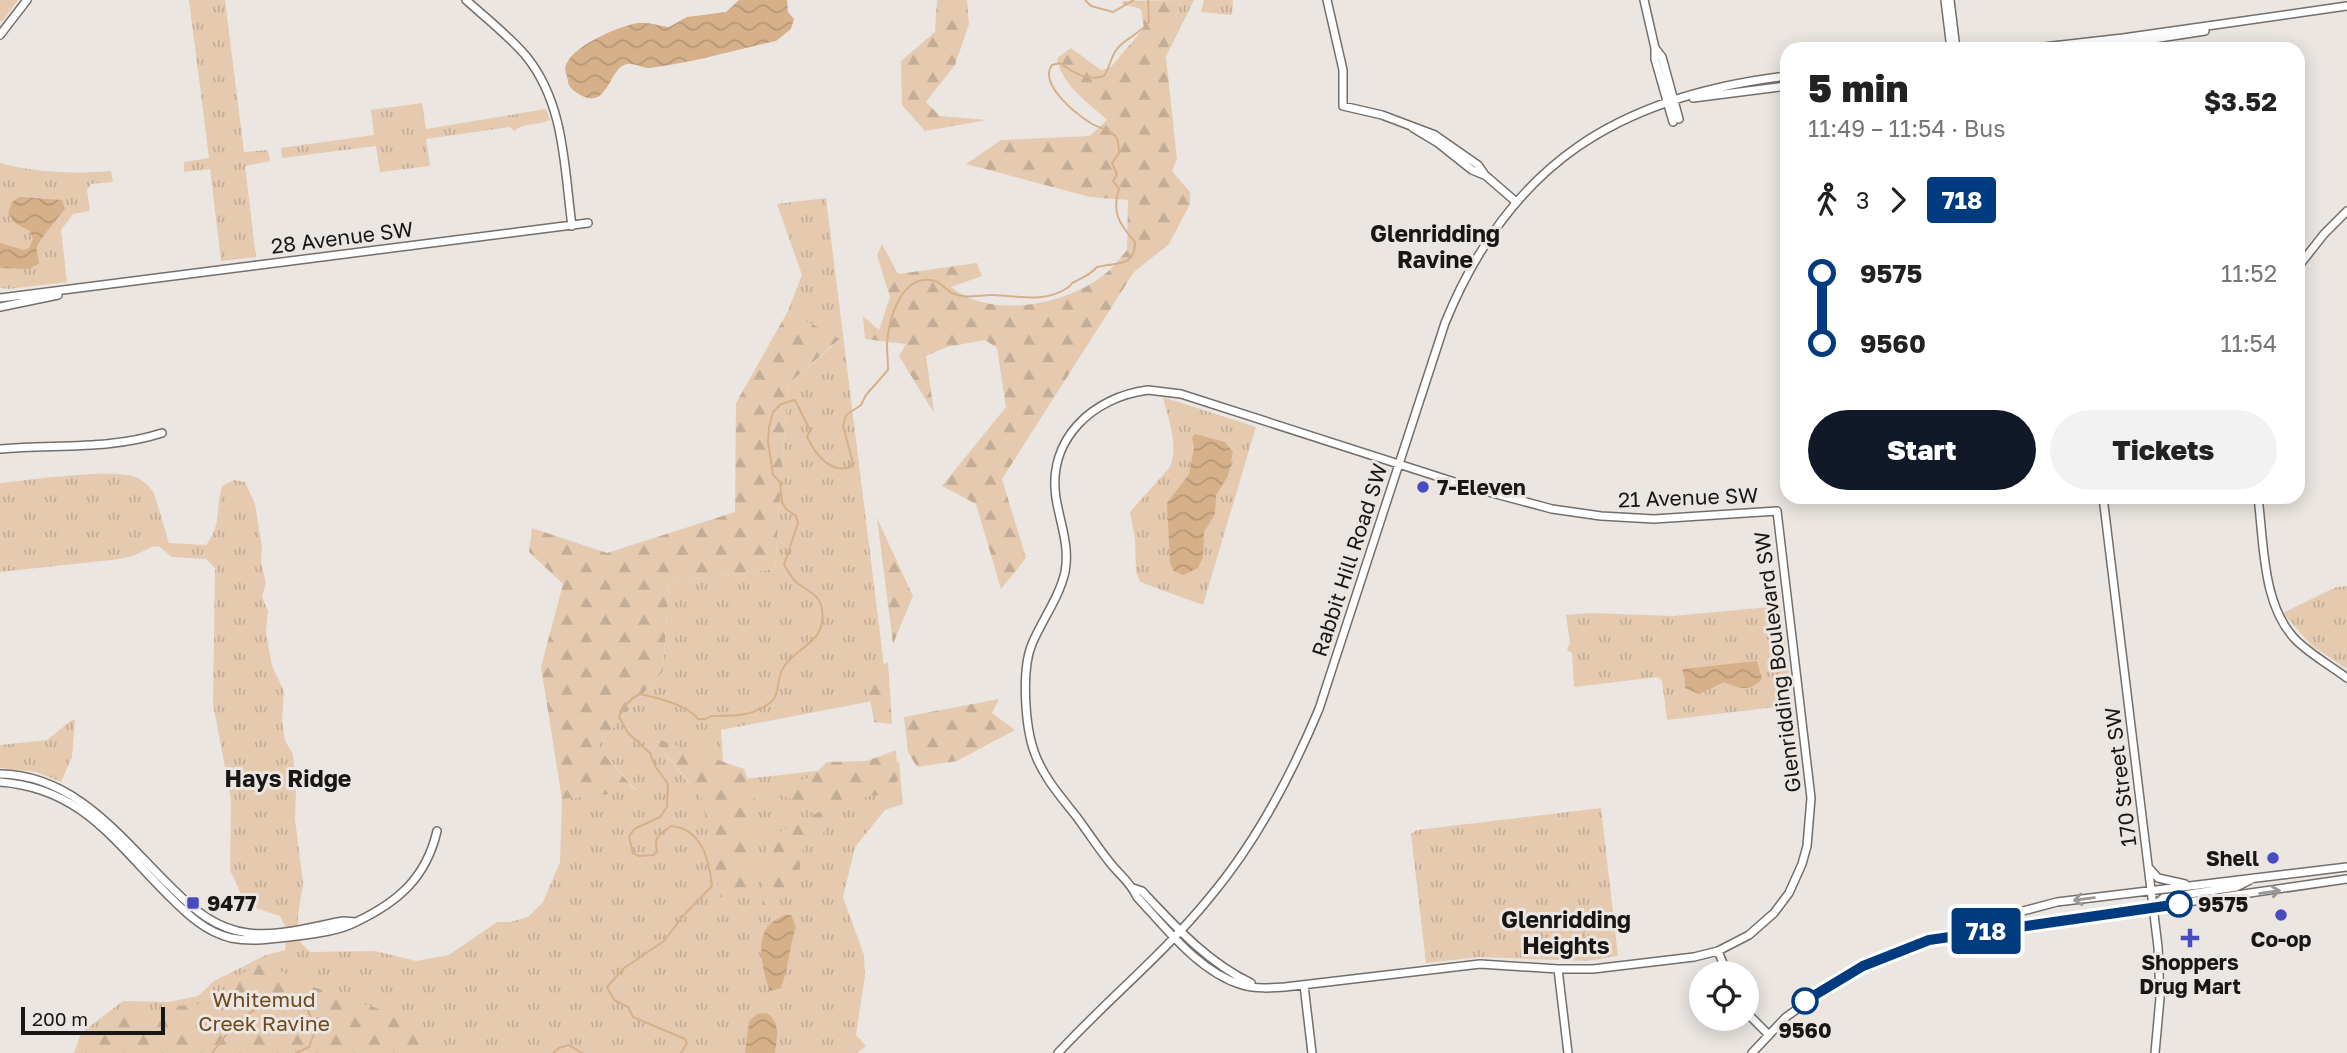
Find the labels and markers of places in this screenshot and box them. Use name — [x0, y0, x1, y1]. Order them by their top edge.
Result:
place label: 7-Eleven — [1437, 474, 1526, 500]
marker: 7-Eleven — [1415, 479, 1431, 495]
place label: Shell — [2206, 845, 2259, 871]
marker: Shell — [2265, 850, 2281, 866]
place label: 9477 — [207, 890, 256, 916]
marker: 9575 — [2166, 891, 2192, 917]
place label: 9575 — [2198, 891, 2249, 917]
marker: 9477 — [185, 895, 201, 911]
marker: Co-op — [2273, 907, 2289, 923]
place label: Co-op — [2250, 926, 2312, 952]
marker: Shoppers Drug Mart — [2182, 930, 2198, 946]
place label: Shoppers Drug Mart — [2139, 949, 2241, 999]
marker: 9560 — [1792, 988, 1818, 1014]
place label: 9560 — [1778, 1017, 1832, 1043]

